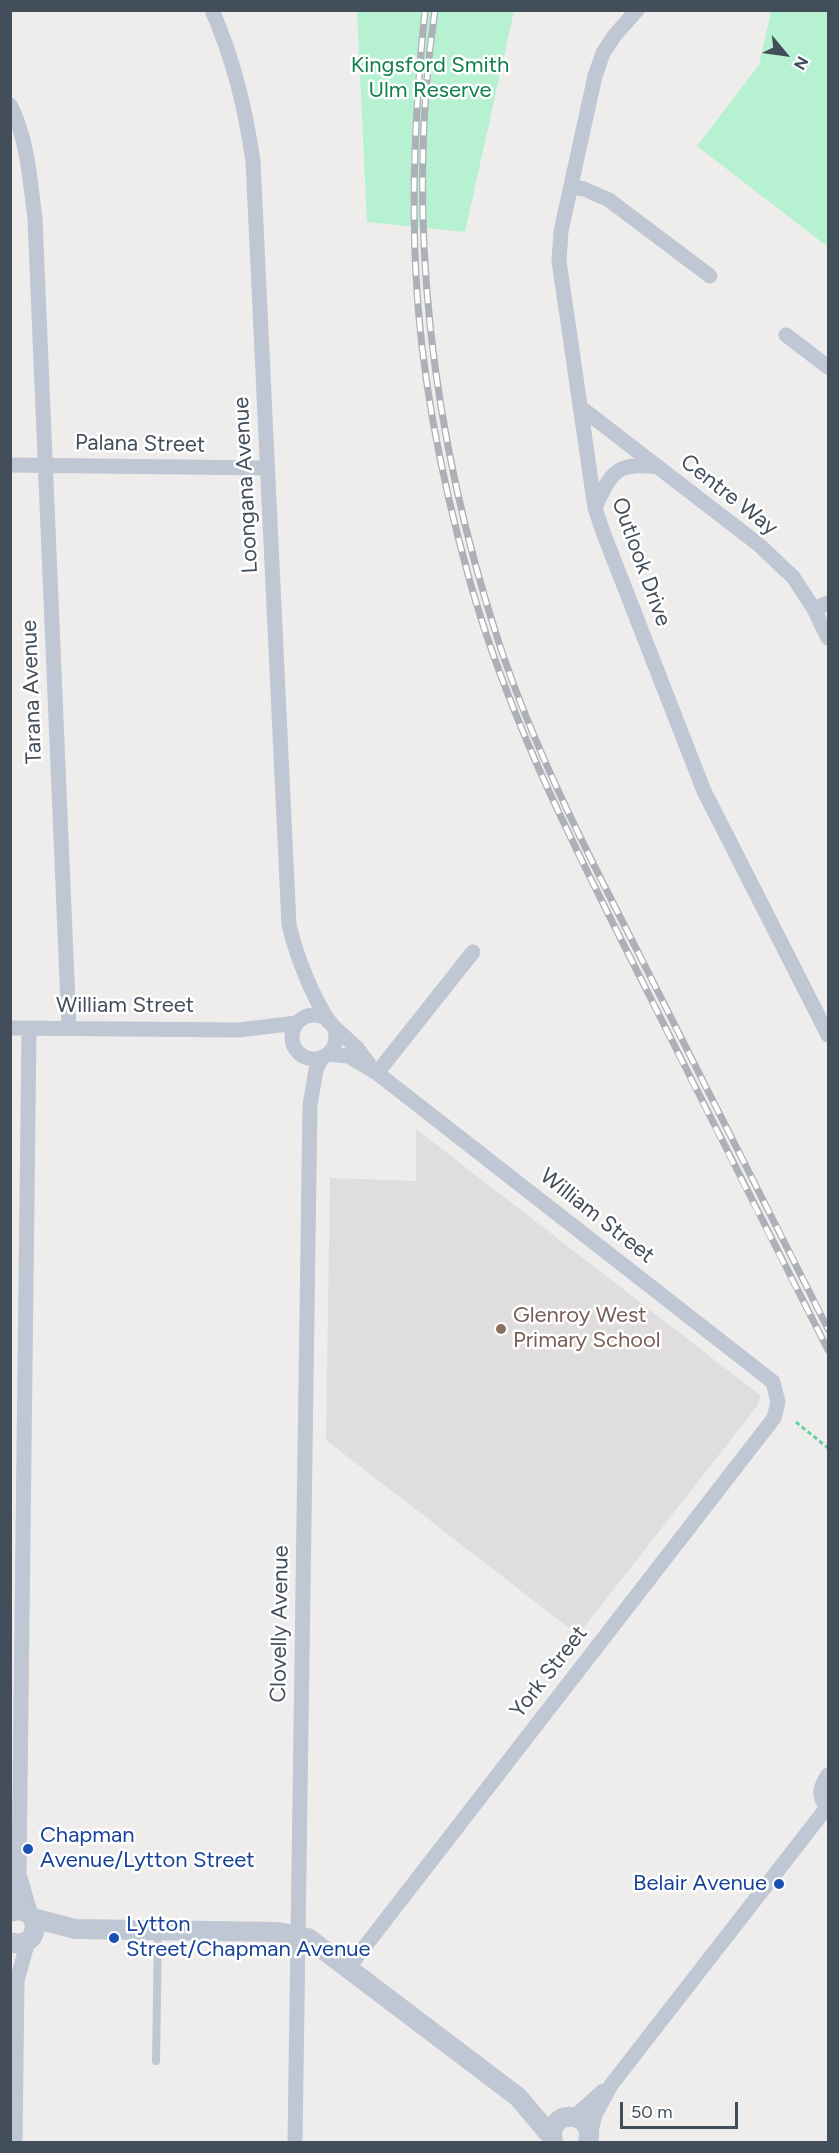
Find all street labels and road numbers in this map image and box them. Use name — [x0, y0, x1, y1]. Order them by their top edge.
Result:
street label: Loongana Avenue — [228, 396, 264, 574]
street label: Palana Street — [75, 430, 205, 458]
street label: Centre Way — [675, 449, 783, 541]
street label: Outlook Drive — [606, 494, 676, 630]
street label: Tarana Avenue — [16, 620, 48, 764]
street label: William Street — [56, 993, 194, 1019]
street label: William Street — [535, 1163, 659, 1269]
street label: Clovelly Avenue — [265, 1545, 295, 1703]
street label: York Street — [505, 1621, 593, 1723]

